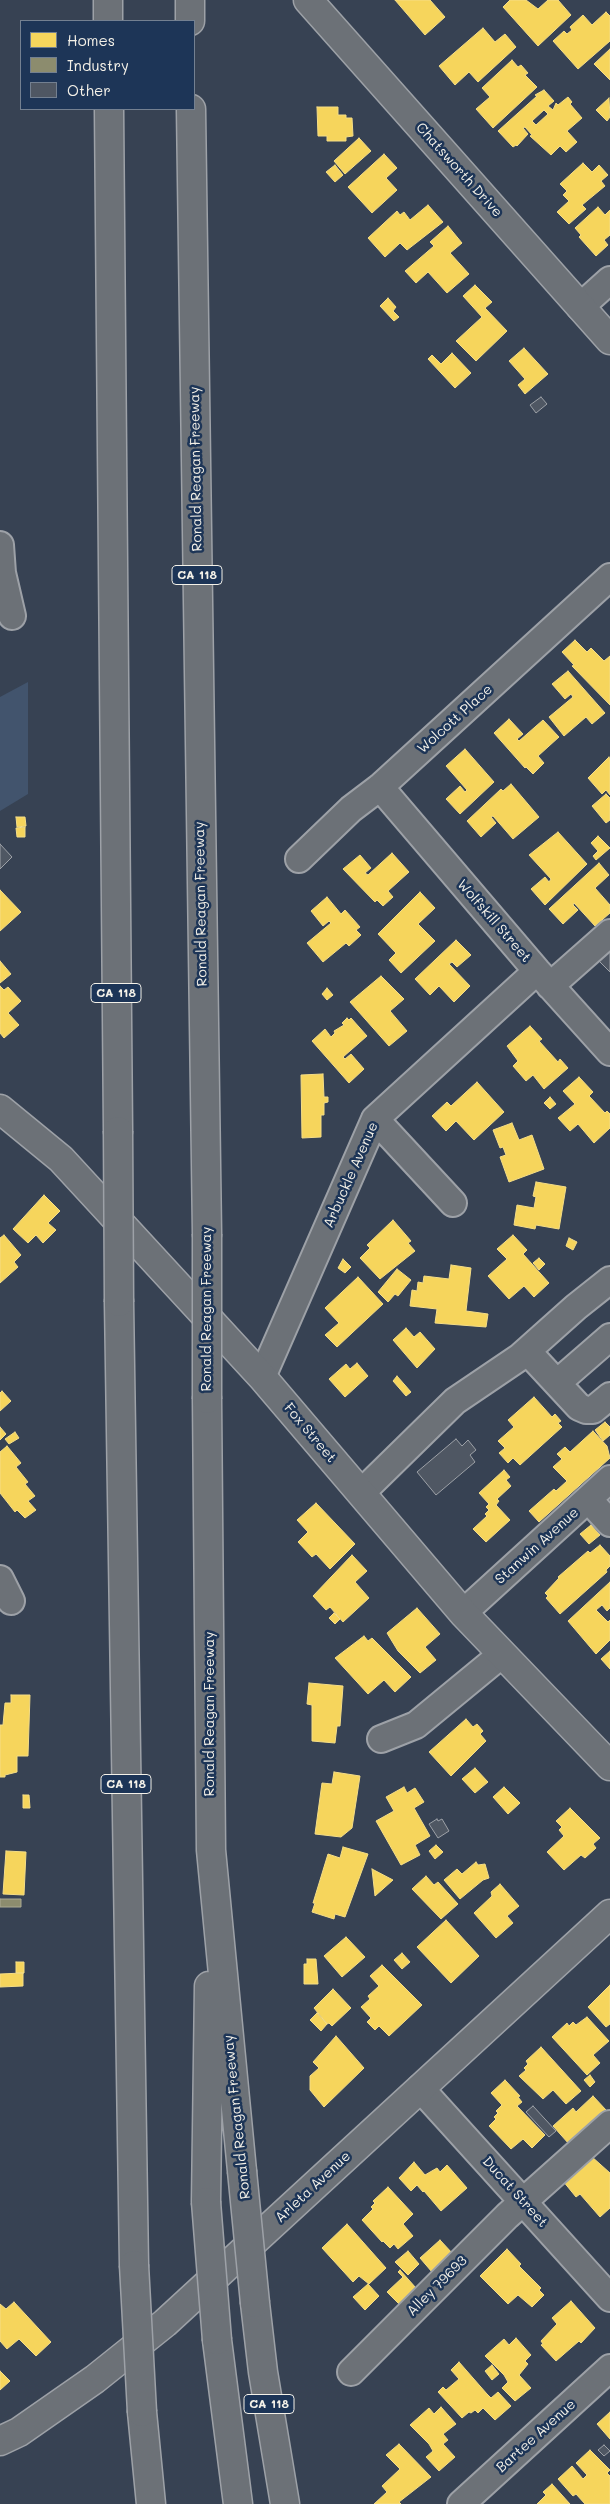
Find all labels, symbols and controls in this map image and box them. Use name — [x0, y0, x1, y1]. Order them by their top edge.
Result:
legend — [20, 20, 195, 110]
text: Homes — [67, 30, 115, 50]
text: Industry — [67, 55, 129, 75]
text: Other — [67, 80, 111, 100]
street label: Chatsworth Drive — [412, 119, 506, 221]
street label: Ronald Reagan Freeway — [186, 386, 206, 552]
road number: CA 118 — [172, 566, 222, 584]
street label: Wolcott Place — [414, 681, 496, 757]
street label: Ronald Reagan Freeway — [191, 821, 211, 987]
street label: Wolfskill Street — [453, 876, 535, 966]
road number: CA 118 — [91, 984, 141, 1002]
street label: Arbuckle Avenue — [320, 1119, 382, 1231]
street label: Ronald Reagan Freeway — [199, 1226, 215, 1392]
street label: Fox Street — [280, 1400, 340, 1466]
street label: Stanwin Avenue — [492, 1504, 582, 1588]
street label: Ronald Reagan Freeway — [202, 1631, 218, 1797]
road number: CA 118 — [101, 1775, 151, 1794]
street label: Ronald Reagan Freeway — [220, 2034, 254, 2200]
street label: Arleta Avenue — [272, 2148, 354, 2226]
street label: Ducat Street — [479, 2153, 551, 2231]
street label: Alley 79693 — [403, 2252, 471, 2320]
road number: CA 118 — [244, 2394, 294, 2414]
street label: Bartee Avenue — [493, 2396, 579, 2476]

